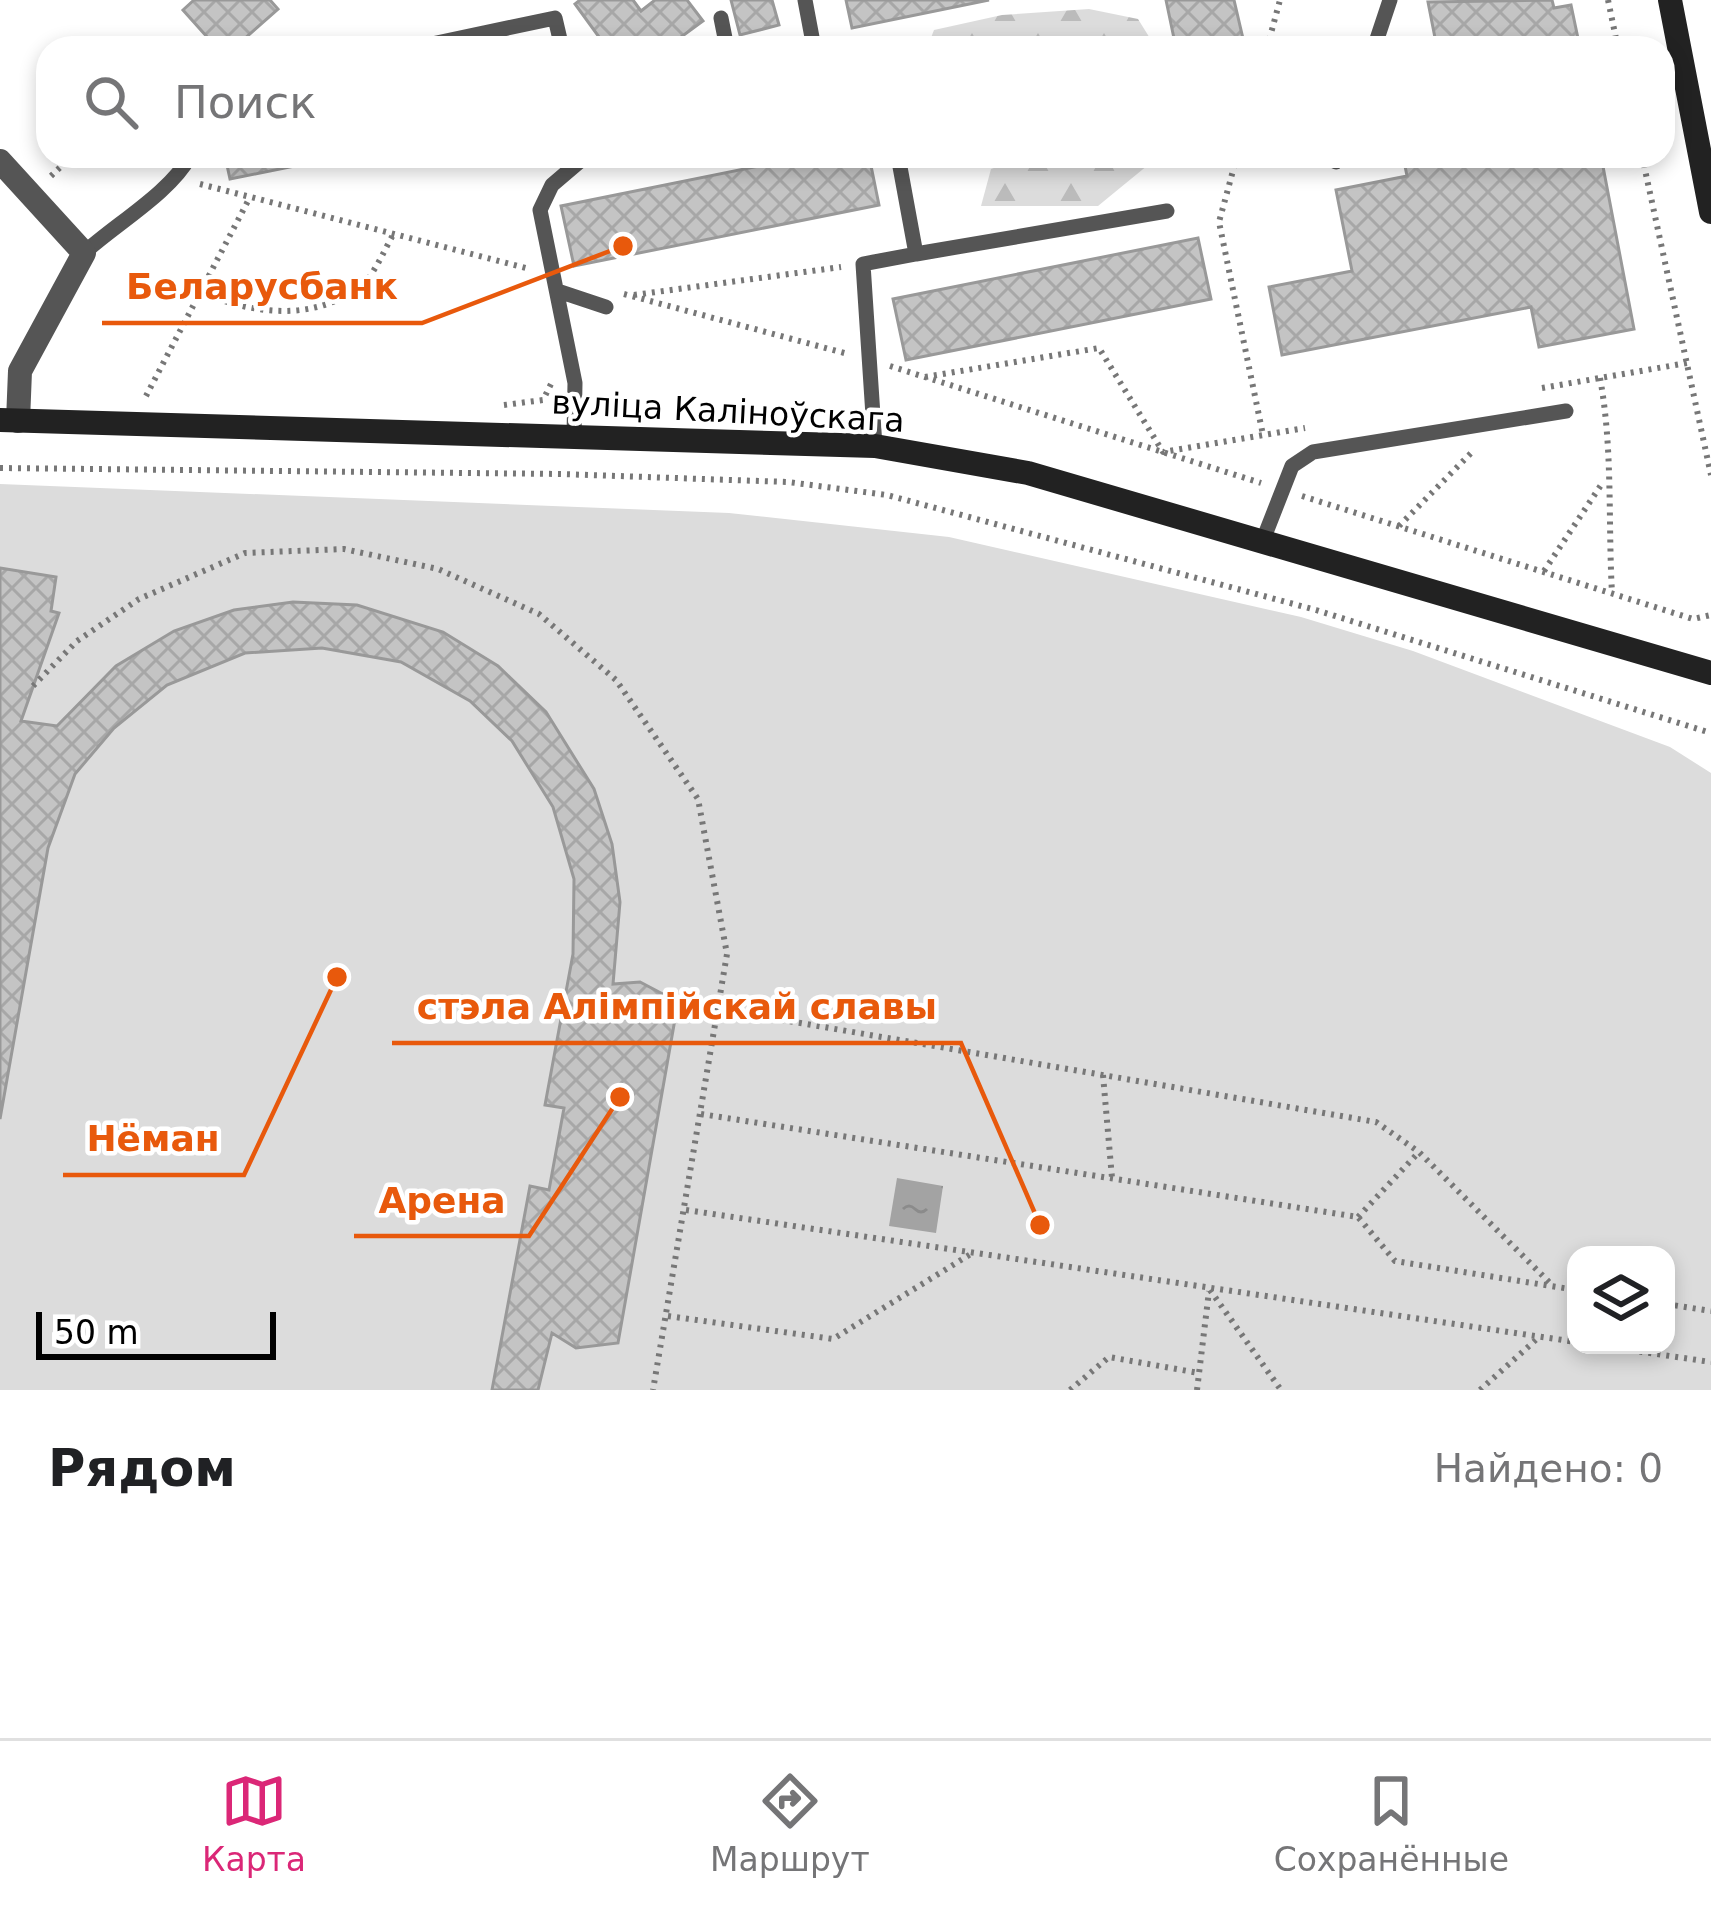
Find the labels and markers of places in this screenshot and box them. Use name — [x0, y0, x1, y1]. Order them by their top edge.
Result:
callout: Беларусбанк — [102, 251, 422, 323]
callout: стэла Алімпійскай славы — [392, 971, 961, 1043]
callout: Нёман — [63, 1103, 244, 1175]
callout: Арена — [354, 1164, 529, 1236]

